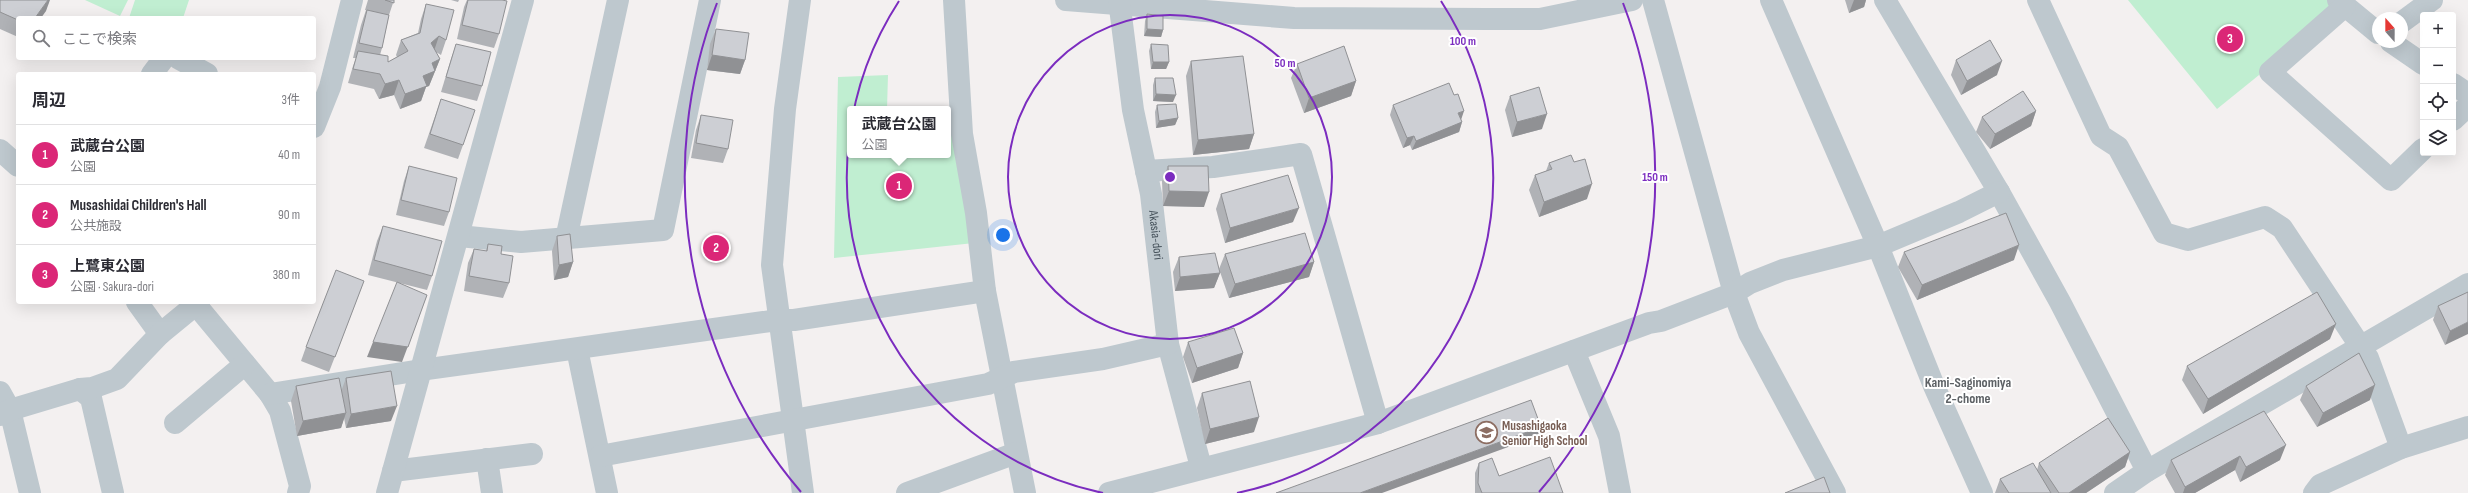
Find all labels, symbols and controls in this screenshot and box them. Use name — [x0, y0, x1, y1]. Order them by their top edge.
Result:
north arrow — [2372, 12, 2408, 48]
map controls — [2420, 12, 2456, 156]
button: + — [2420, 12, 2456, 48]
search box — [16, 16, 316, 60]
pin: 3 — [2217, 24, 2243, 54]
icon: search — [30, 27, 52, 49]
text: ここで検索 — [62, 30, 137, 49]
text: 100 m — [1450, 34, 1476, 49]
button: − — [2420, 48, 2456, 84]
text: 50 m — [1275, 56, 1295, 71]
button: locate — [2420, 84, 2456, 120]
text: 周辺 — [32, 91, 66, 111]
text: 3件 — [282, 92, 300, 108]
popup — [847, 106, 951, 158]
text: 武蔵台公園 — [861, 115, 937, 134]
button: layers — [2420, 120, 2456, 156]
text: 武蔵台公園 — [70, 137, 145, 156]
text: 公園 — [861, 137, 888, 153]
text: 1 — [42, 147, 48, 163]
text: 40 m — [278, 147, 300, 163]
text: 公園 — [70, 159, 96, 175]
centre of rings — [1163, 170, 1177, 184]
text: 150 m — [1642, 170, 1668, 185]
pin: 1 — [886, 171, 912, 201]
text: Musashidai Children's Hall — [70, 196, 207, 215]
text: 2 — [42, 207, 48, 223]
text: 90 m — [278, 207, 300, 223]
street label: Akasia-dori — [1145, 208, 1166, 260]
text: 公共施設 — [70, 218, 122, 234]
your location — [993, 225, 1013, 245]
pin: 2 — [703, 233, 729, 263]
text: 上鷺東公園 — [70, 257, 145, 276]
text: 3 — [42, 267, 48, 283]
text: 380 m — [273, 267, 300, 283]
text: 公園 · Sakura-dori — [70, 279, 154, 295]
district label: Kami-Saginomiya 2-chome — [1925, 374, 2011, 407]
place label: Musashigaoka Senior High School — [1502, 418, 1588, 449]
school or university icon: Musashigaoka Senior High School — [1473, 420, 1499, 446]

